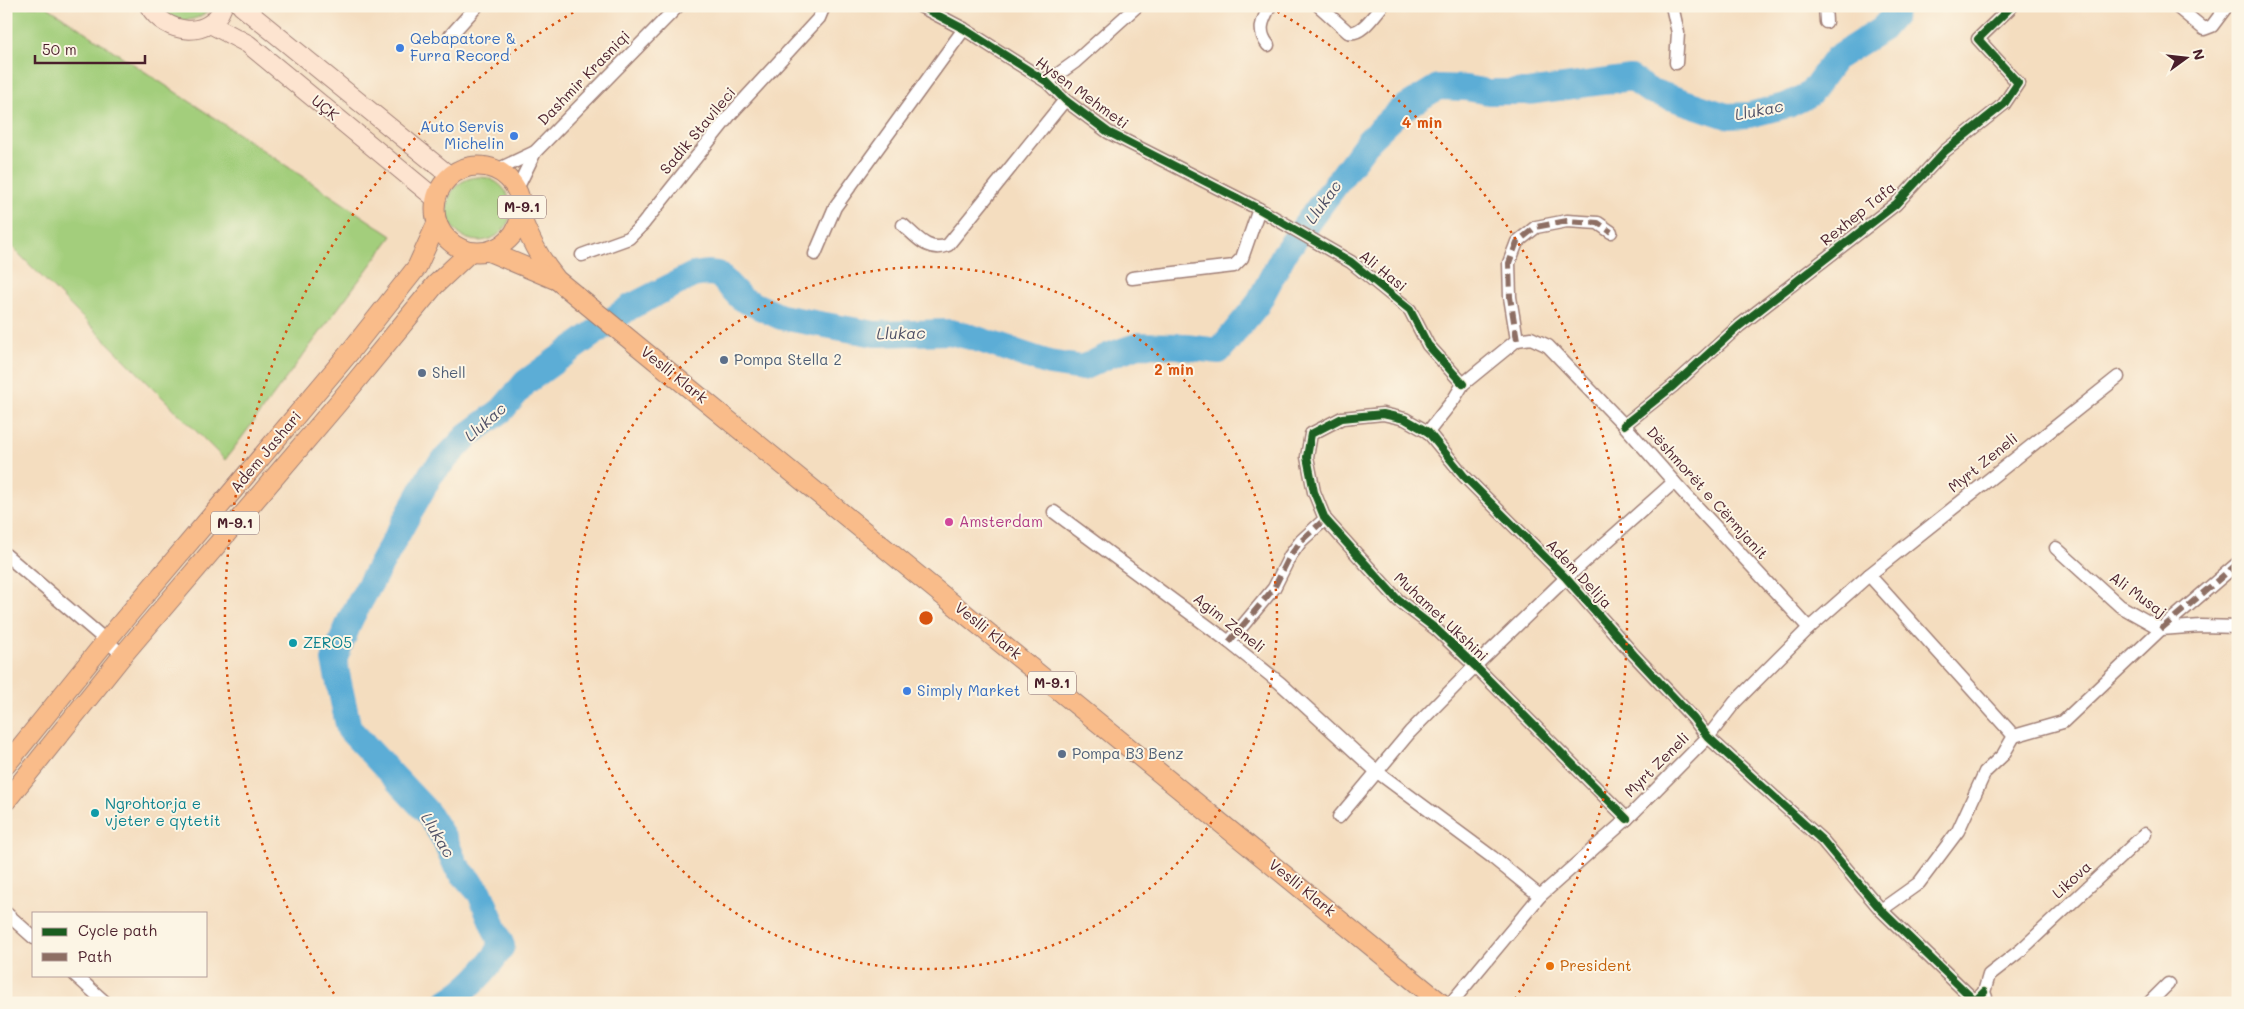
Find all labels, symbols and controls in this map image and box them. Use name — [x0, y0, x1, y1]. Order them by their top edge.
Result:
street label: Dashmir Krasniqi — [533, 26, 634, 129]
place label: Qebapatore & Furra Record — [410, 28, 516, 65]
scale bar — [35, 32, 145, 64]
north arrow — [2162, 32, 2212, 82]
text: 50 m — [42, 39, 77, 59]
marker: Qebapatore & Furra Record — [394, 42, 406, 54]
text: N — [2188, 47, 2210, 62]
street label: Hysen Mehmeti — [1032, 52, 1133, 133]
street label: Sadik Stavileci — [655, 83, 740, 178]
street label: UÇK — [308, 90, 343, 124]
water label: Llukac — [1733, 95, 1785, 124]
text: 4 min — [1402, 112, 1442, 132]
place label: Auto Servis Michelin — [420, 116, 504, 153]
marker: Auto Servis Michelin — [508, 130, 520, 142]
water label: Llukac — [1300, 176, 1346, 228]
street label: Rexhep Tafa — [1816, 177, 1899, 250]
road number: M-9.1 — [498, 196, 546, 218]
street label: Ali Hasi — [1356, 245, 1411, 295]
water label: Llukac — [876, 322, 926, 343]
street label: Veslli Klark — [637, 341, 712, 407]
place label: Pompa Stella 2 — [734, 349, 842, 369]
marker: Pompa Stella 2 — [718, 354, 730, 366]
text: 2 min — [1154, 359, 1194, 379]
place label: Shell — [432, 362, 466, 382]
marker: Shell — [416, 367, 428, 379]
water label: Llukac — [459, 398, 510, 446]
street label: Adem Jashari — [225, 406, 305, 496]
street label: Dëshmorët e Cërmjanit — [1643, 422, 1773, 563]
street label: Myrt Zeneli — [1943, 428, 2021, 496]
place label: Amsterdam — [959, 511, 1043, 531]
road number: M-9.1 — [211, 512, 259, 534]
marker: Amsterdam — [943, 516, 955, 528]
street label: Adem Delija — [1542, 534, 1617, 612]
street label: Muhamet Ukshini — [1390, 567, 1493, 665]
street label: Ali Musaj — [2106, 567, 2171, 621]
street label: Agim Zeneli — [1190, 588, 1270, 656]
street label: Veslli Klark — [951, 597, 1026, 663]
centre of rings — [917, 609, 935, 627]
place label: ZERO5 — [303, 632, 352, 652]
marker: ZERO5 — [287, 637, 299, 649]
road number: M-9.1 — [1028, 671, 1076, 694]
place label: Simply Market — [917, 680, 1020, 700]
marker: Simply Market — [901, 685, 913, 697]
street label: Myrt Zeneli — [1620, 728, 1693, 801]
place label: Pompa B3 Benz — [1072, 743, 1184, 763]
marker: Pompa B3 Benz — [1056, 748, 1068, 760]
place label: Ngrohtorja e vjeter e qytetit — [105, 793, 221, 830]
marker: Ngrohtorja e vjeter e qytetit — [89, 807, 101, 819]
water label: Llukac — [417, 808, 460, 861]
street label: Veslli Klark — [1265, 854, 1340, 920]
street label: Likova — [2047, 856, 2095, 902]
legend — [32, 912, 208, 976]
text: Cycle path — [78, 920, 157, 940]
text: Path — [78, 946, 112, 966]
place label: President — [1560, 955, 1632, 975]
marker: President — [1544, 960, 1556, 972]

